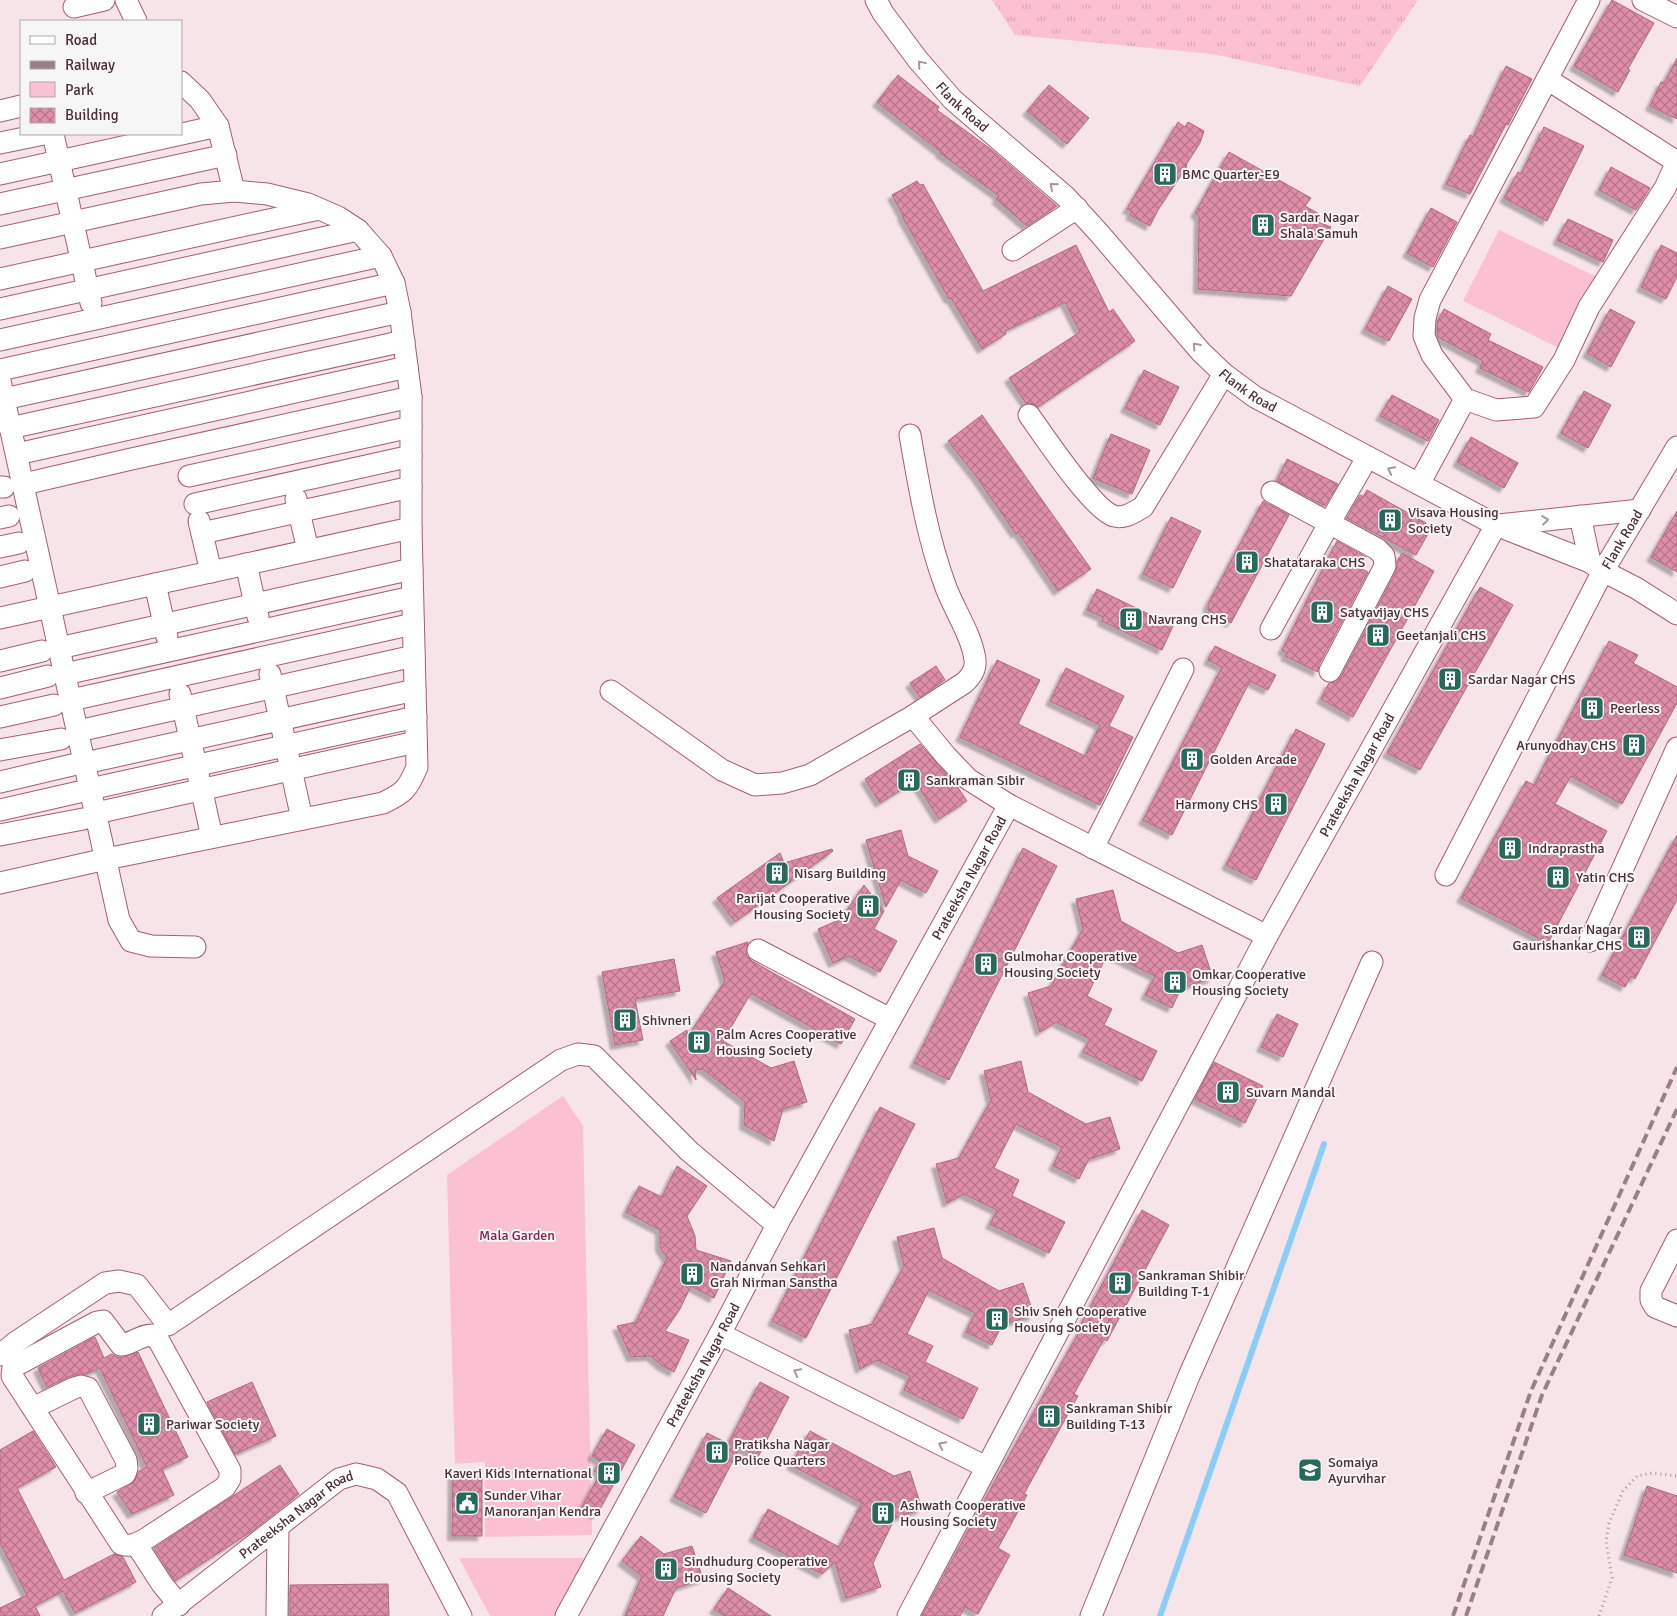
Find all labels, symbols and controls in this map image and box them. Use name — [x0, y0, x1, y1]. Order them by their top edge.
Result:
legend — [20, 20, 182, 135]
text: Road — [65, 31, 97, 49]
text: Railway — [65, 56, 115, 74]
one-way arrow — [918, 60, 927, 69]
street label: Flank Road — [932, 78, 992, 136]
text: Park — [65, 81, 94, 99]
text: Building — [65, 106, 119, 124]
building icon: BMC Quarter-E9 — [1152, 161, 1178, 187]
place label: BMC Quarter-E9 — [1182, 166, 1280, 183]
one-way arrow — [1050, 183, 1059, 192]
place label: Sardar Nagar Shala Samuh — [1280, 209, 1360, 242]
building icon: Sardar Nagar Shala Samuh — [1250, 212, 1276, 238]
one-way arrow — [1193, 343, 1202, 352]
street label: Flank Road — [1215, 365, 1280, 416]
one-way arrow — [1387, 466, 1396, 476]
place label: Visava Housing Society — [1408, 504, 1499, 537]
building icon: Visava Housing Society — [1377, 507, 1403, 533]
street label: Flank Road — [1598, 507, 1646, 572]
one-way arrow — [1541, 515, 1549, 526]
building icon: Shatataraka CHS — [1234, 549, 1260, 575]
place label: Shatataraka CHS — [1264, 554, 1365, 571]
building icon: Satyavijay CHS — [1309, 599, 1335, 625]
place label: Satyavijay CHS — [1340, 604, 1429, 621]
building icon: Navrang CHS — [1118, 606, 1144, 632]
place label: Navrang CHS — [1148, 611, 1227, 628]
building icon: Geetanjali CHS — [1365, 622, 1391, 648]
place label: Geetanjali CHS — [1396, 627, 1486, 644]
building icon: Sardar Nagar CHS — [1437, 666, 1463, 692]
place label: Sardar Nagar CHS — [1468, 671, 1576, 688]
building icon: Peerless — [1579, 695, 1605, 721]
place label: Peerless — [1610, 700, 1660, 717]
street label: Prateeksha Nagar Road — [1316, 710, 1398, 840]
building icon: Arunyodhay CHS — [1621, 732, 1647, 758]
place label: Arunyodhay CHS — [1516, 737, 1616, 754]
building icon: Golden Arcade — [1179, 746, 1205, 772]
place label: Golden Arcade — [1210, 751, 1297, 768]
building icon: Sankraman Sibir — [896, 767, 922, 793]
place label: Sankraman Sibir — [926, 772, 1025, 789]
building icon: Harmony CHS — [1263, 791, 1289, 817]
place label: Harmony CHS — [1175, 796, 1258, 813]
street label: Prateeksha Nagar Road — [928, 813, 1010, 943]
building icon: Indraprastha — [1497, 835, 1523, 861]
place label: Indraprastha — [1528, 840, 1605, 857]
building icon: Nisarg Building — [764, 860, 790, 886]
building icon: Yatin CHS — [1545, 864, 1571, 890]
place label: Nisarg Building — [794, 865, 886, 882]
place label: Yatin CHS — [1576, 869, 1635, 886]
place label: Parijat Cooperative Housing Society — [736, 890, 850, 923]
building icon: Parijat Cooperative Housing Society — [855, 893, 881, 919]
place label: Sardar Nagar Gaurishankar CHS — [1513, 921, 1623, 954]
building icon: Sardar Nagar Gaurishankar CHS — [1626, 924, 1652, 950]
place label: Gulmohar Cooperative Housing Society — [1004, 948, 1137, 981]
building icon: Gulmohar Cooperative Housing Society — [973, 951, 999, 977]
place label: Omkar Cooperative Housing Society — [1192, 966, 1306, 999]
building icon: Omkar Cooperative Housing Society — [1162, 969, 1188, 995]
building icon: Shivneri — [612, 1007, 638, 1033]
place label: Shivneri — [642, 1012, 691, 1029]
place label: Palm Acres Cooperative Housing Society — [716, 1026, 856, 1059]
building icon: Palm Acres Cooperative Housing Society — [686, 1029, 712, 1055]
building icon: Suvarn Mandal — [1215, 1079, 1241, 1105]
place label: Suvarn Mandal — [1246, 1084, 1335, 1101]
park label: Mala Garden — [479, 1227, 555, 1244]
place label: Nandanvan Sehkari Grah Nirman Sanstha — [710, 1258, 838, 1291]
building icon: Nandanvan Sehkari Grah Nirman Sanstha — [679, 1261, 705, 1287]
place label: Sankraman Shibir Building T-1 — [1138, 1267, 1245, 1300]
building icon: Sankraman Shibir Building T-1 — [1107, 1270, 1133, 1296]
street label: Prateeksha Nagar Road — [662, 1300, 743, 1430]
place label: Shiv Sneh Cooperative Housing Society — [1014, 1303, 1147, 1336]
building icon: Shiv Sneh Cooperative Housing Society — [984, 1306, 1010, 1332]
one-way arrow — [793, 1368, 802, 1378]
place label: Sankraman Shibir Building T-13 — [1066, 1400, 1173, 1433]
building icon: Sankraman Shibir Building T-13 — [1036, 1403, 1062, 1429]
building icon: Pariwar Society — [136, 1411, 162, 1437]
place label: Pariwar Society — [166, 1416, 260, 1433]
place label: Pratiksha Nagar Police Quarters — [734, 1436, 831, 1469]
building icon: Pratiksha Nagar Police Quarters — [704, 1439, 730, 1465]
one-way arrow — [939, 1441, 948, 1451]
place label: Somaiya Ayurvihar — [1328, 1454, 1387, 1487]
school or university icon: Somaiya Ayurvihar — [1297, 1457, 1323, 1483]
building icon: Kaveri Kids International — [596, 1460, 622, 1486]
place label: Kaveri Kids International — [444, 1465, 592, 1482]
street label: Prateeksha Nagar Road — [236, 1467, 355, 1562]
place label: Sunder Vihar Manoranjan Kendra — [484, 1487, 601, 1520]
public building icon: Sunder Vihar Manoranjan Kendra — [454, 1490, 480, 1516]
place label: Ashwath Cooperative Housing Society — [900, 1497, 1026, 1530]
building icon: Ashwath Cooperative Housing Society — [870, 1500, 896, 1526]
place label: Sindhudurg Cooperative Housing Society — [684, 1553, 828, 1586]
building icon: Sindhudurg Cooperative Housing Society — [653, 1556, 679, 1582]

